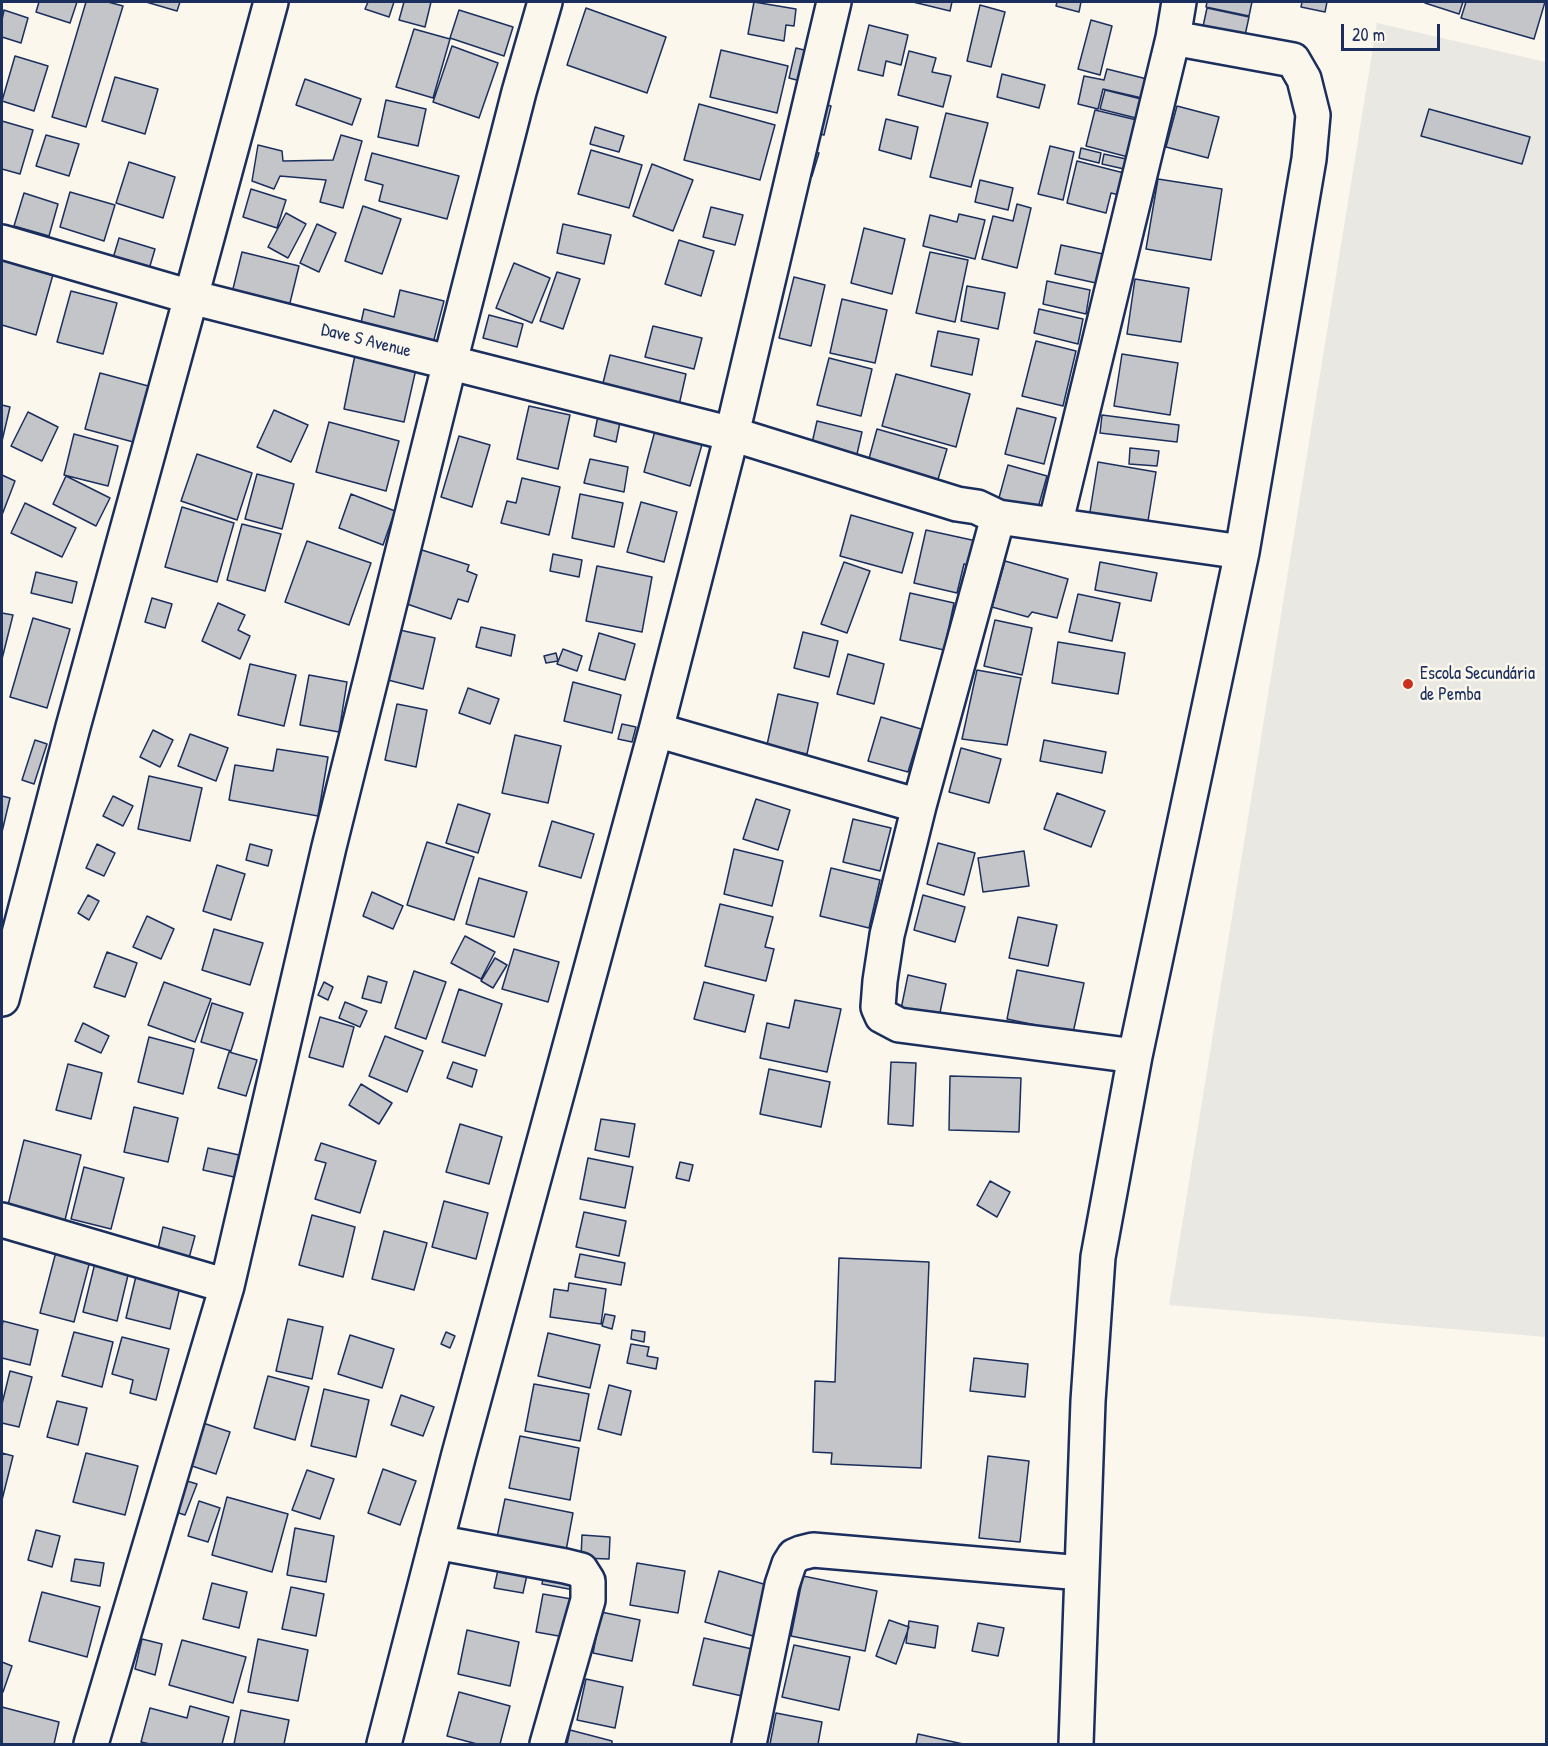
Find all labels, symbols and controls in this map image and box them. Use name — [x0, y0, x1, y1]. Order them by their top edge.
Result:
scale bar — [1344, 12, 1443, 50]
text: 20 m — [1352, 22, 1385, 47]
street label: Dave S Avenue — [319, 319, 413, 363]
place label: Escola Secundária de Pemba — [1420, 663, 1535, 706]
marker: Escola Secundária de Pemba — [1401, 677, 1415, 691]

